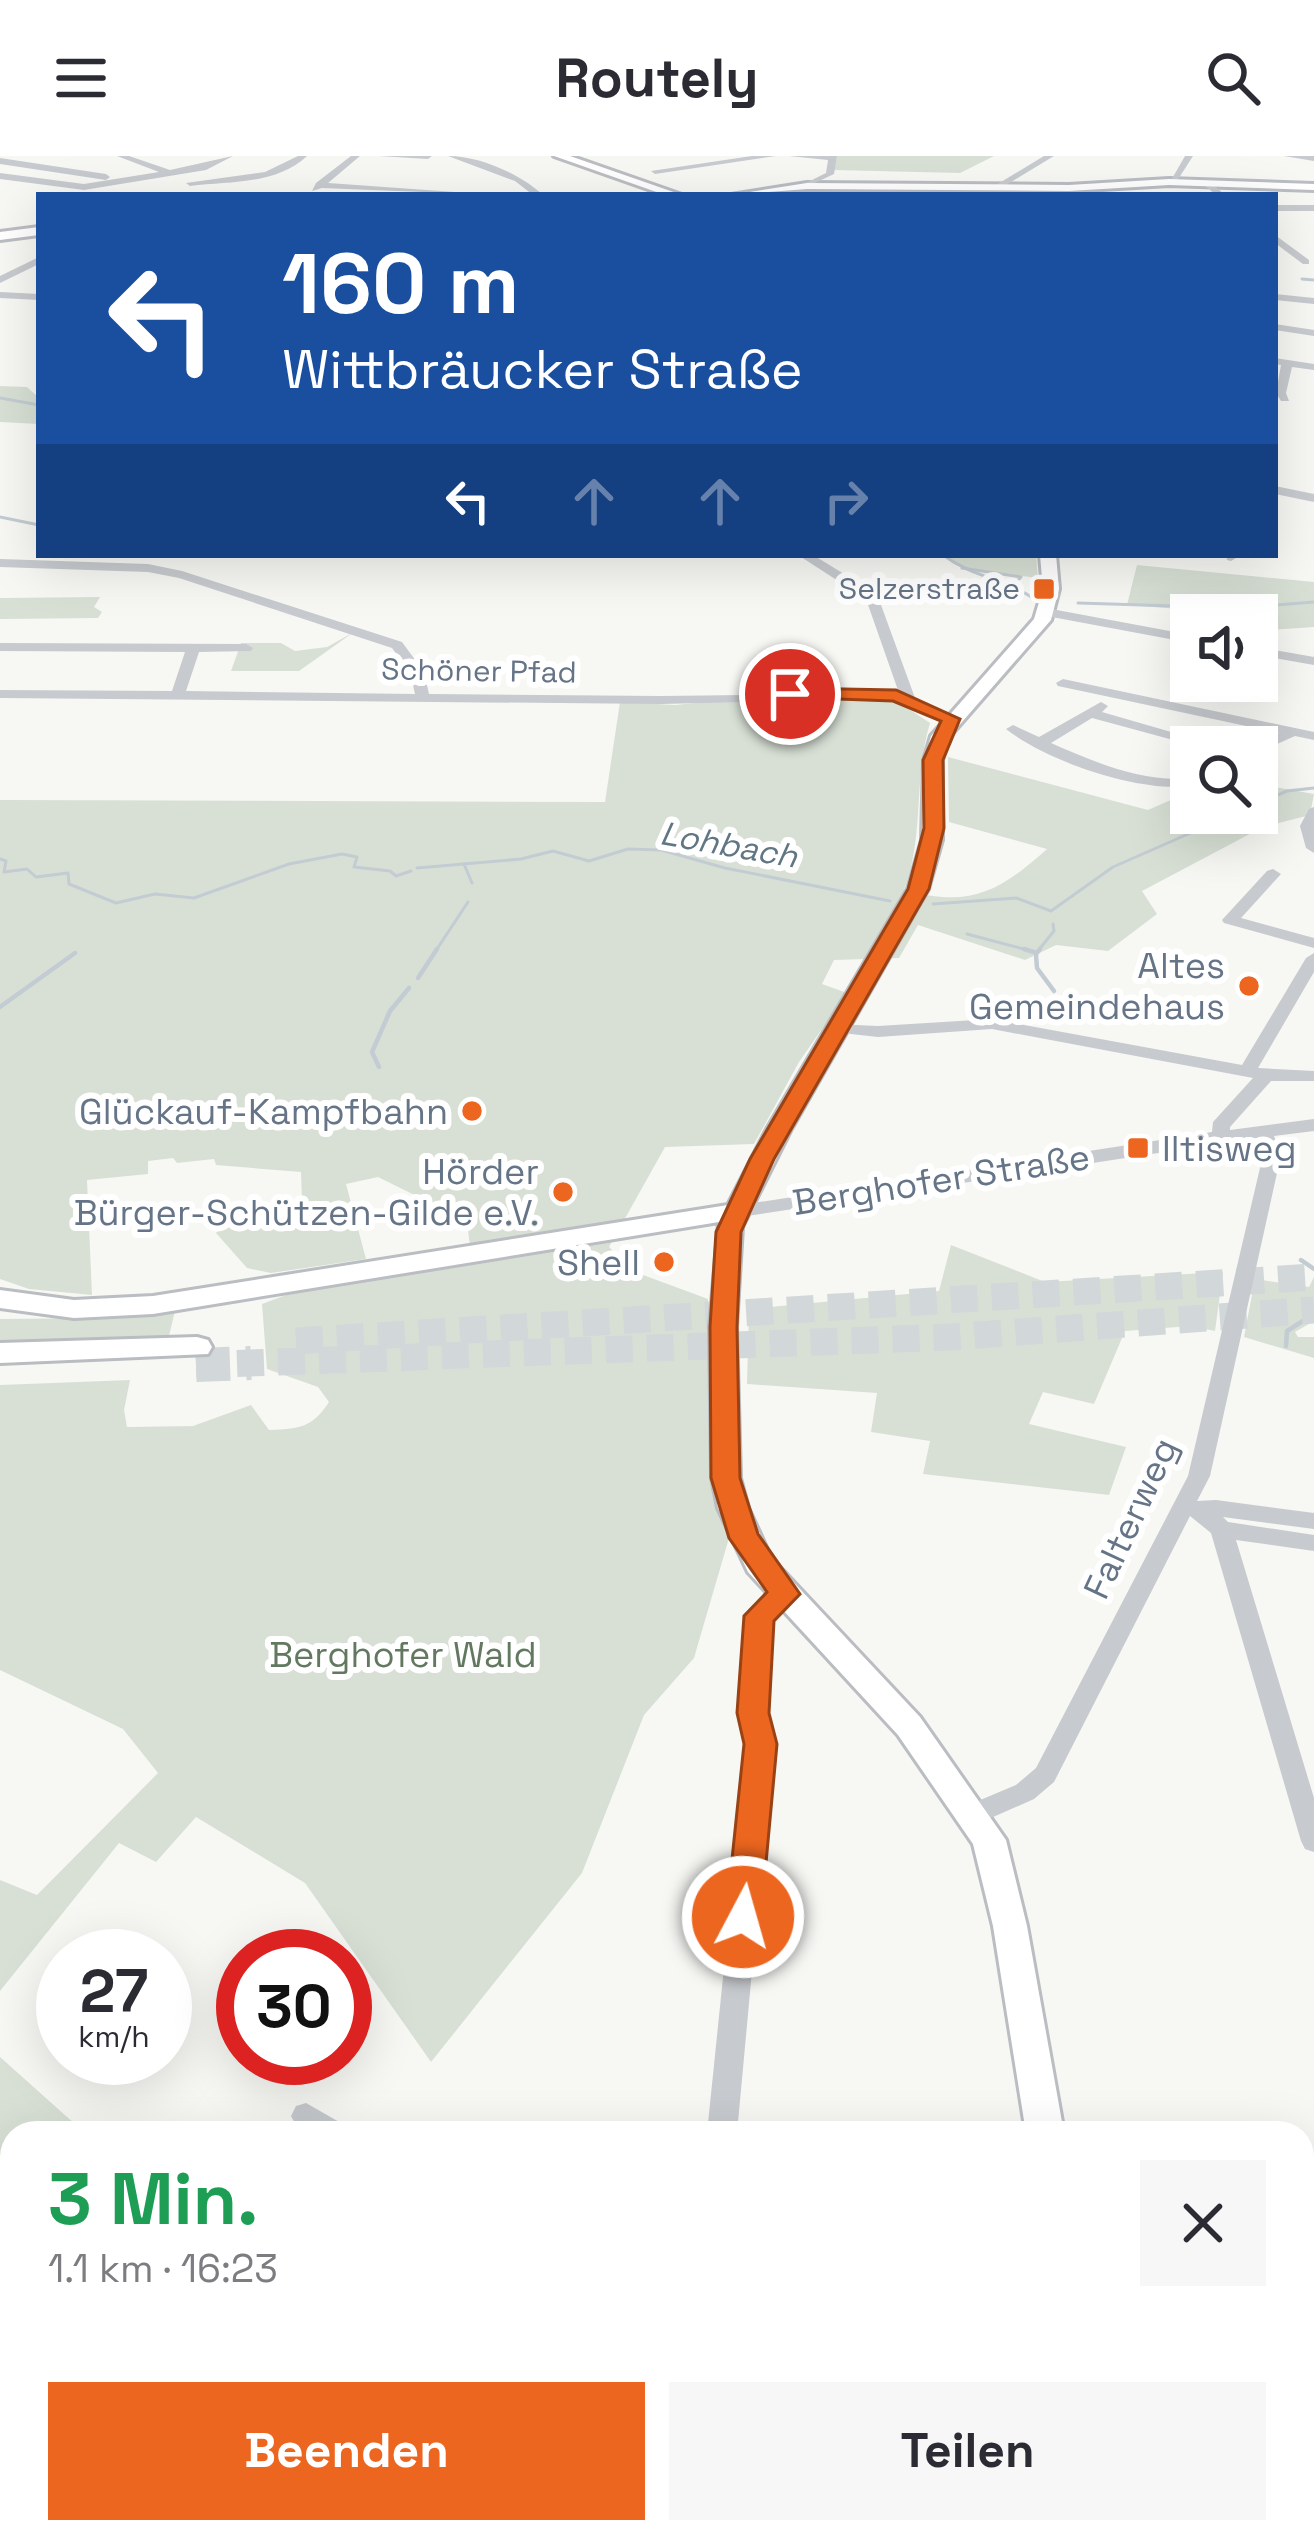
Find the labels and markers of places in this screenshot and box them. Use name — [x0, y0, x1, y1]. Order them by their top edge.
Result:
place label: Selzerstraße — [839, 569, 1020, 608]
marker: Selzerstraße — [1031, 576, 1057, 602]
pin — [739, 643, 841, 745]
place label: Altes Gemeindehaus — [969, 943, 1225, 1030]
marker: Altes Gemeindehaus — [1236, 973, 1262, 999]
place label: Glückauf-Kampfbahn — [79, 1089, 448, 1135]
marker: Glückauf-Kampfbahn — [459, 1098, 485, 1124]
place label: Iltisweg — [1162, 1126, 1297, 1172]
marker: Iltisweg — [1125, 1135, 1151, 1161]
place label: Hörder Bürger-Schützen-Gilde e.V. — [74, 1149, 539, 1236]
marker: Hörder Bürger-Schützen-Gilde e.V. — [550, 1179, 576, 1205]
place label: Shell — [557, 1240, 640, 1286]
marker: Shell — [651, 1249, 677, 1275]

